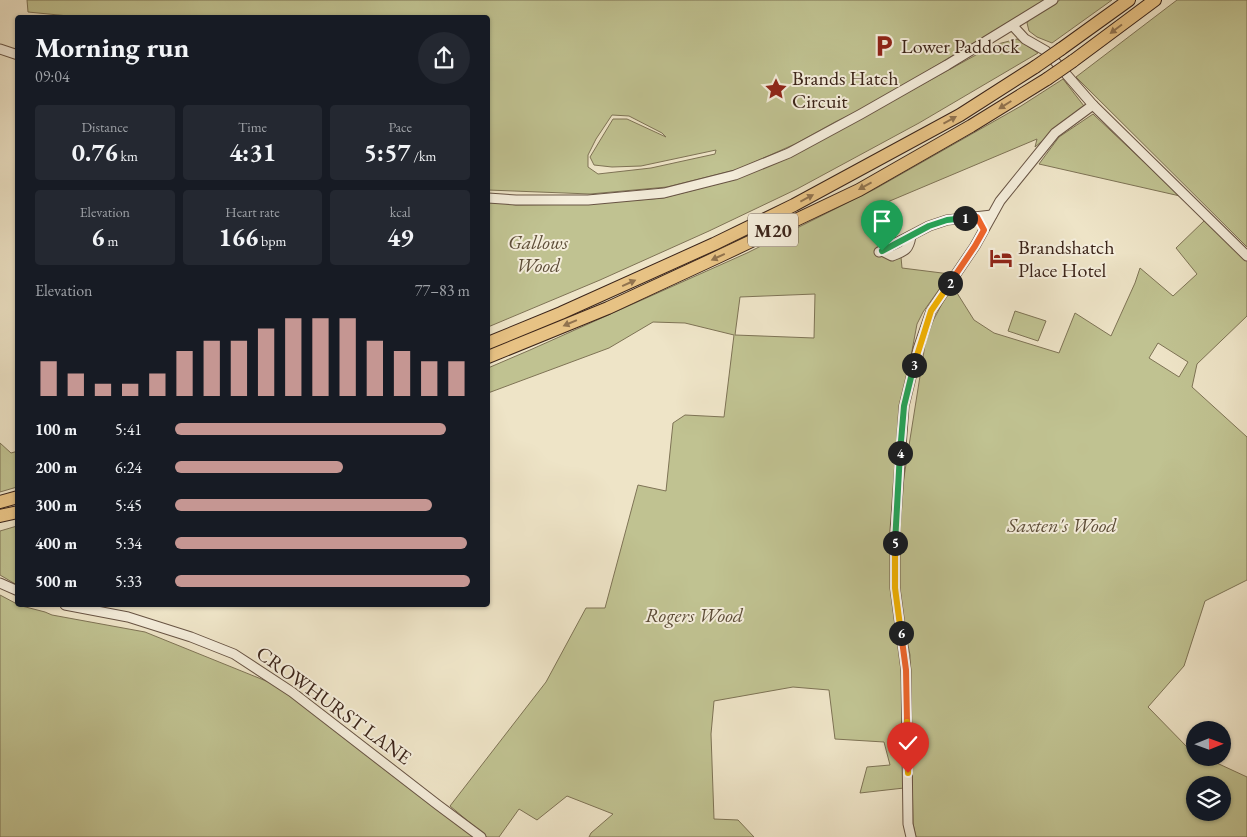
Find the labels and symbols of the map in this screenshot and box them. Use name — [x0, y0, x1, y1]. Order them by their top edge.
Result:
one-way arrow — [1109, 24, 1123, 34]
parking icon: Lower Paddock — [871, 33, 897, 59]
place label: Lower Paddock — [901, 33, 1020, 59]
place label: Brands Hatch Circuit — [792, 65, 898, 114]
place icon: Brands Hatch Circuit — [763, 76, 789, 102]
one-way arrow — [999, 100, 1012, 109]
one-way arrow — [943, 116, 957, 125]
one-way arrow — [857, 182, 872, 190]
one-way arrow — [801, 194, 814, 203]
pin — [861, 200, 903, 251]
pin: 1 — [952, 206, 978, 230]
road number: M20 — [748, 214, 798, 246]
park label: Gallows Wood — [508, 229, 568, 278]
place label: Brandshatch Place Hotel — [1018, 234, 1115, 283]
hotel icon: Brandshatch Place Hotel — [988, 245, 1014, 271]
one-way arrow — [711, 253, 725, 261]
pin: 2 — [938, 270, 962, 296]
one-way arrow — [622, 278, 636, 286]
one-way arrow — [563, 320, 577, 328]
pin: 3 — [902, 352, 926, 378]
pin: 4 — [888, 440, 912, 466]
park label: Saxten's Wood — [1006, 512, 1117, 538]
pin: 5 — [882, 530, 908, 556]
park label: Rogers Wood — [645, 602, 744, 628]
pin: 6 — [888, 620, 914, 646]
street label: CROWHURST LANE — [251, 640, 417, 770]
north arrow — [1186, 721, 1231, 766]
pin — [887, 722, 929, 773]

